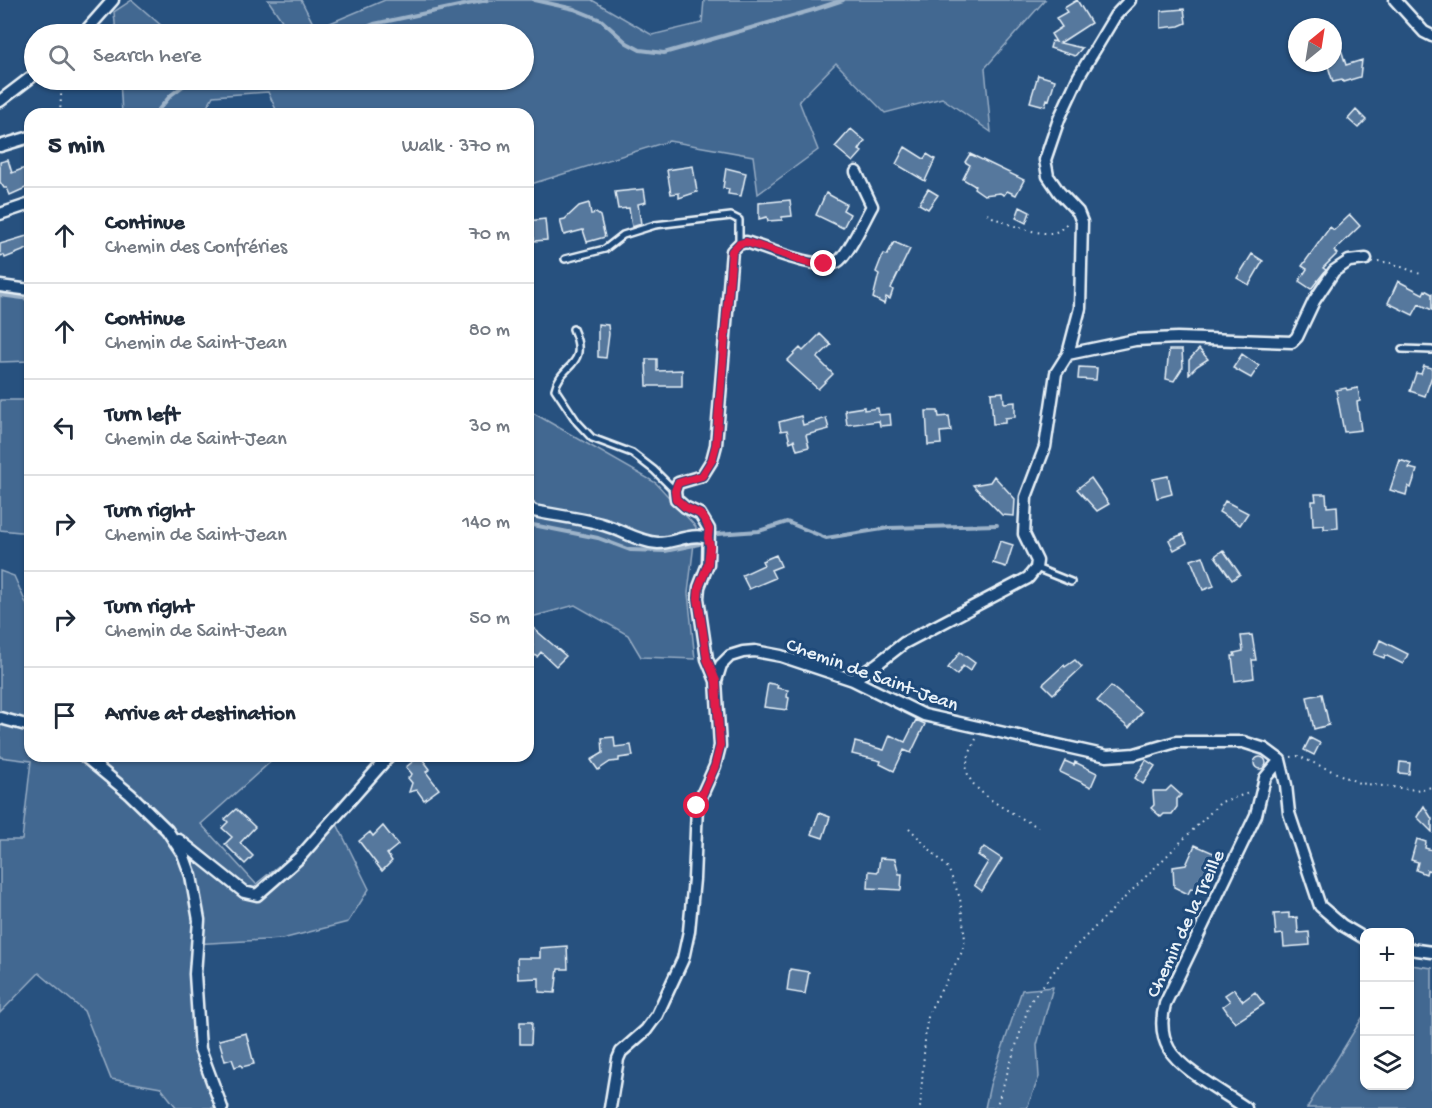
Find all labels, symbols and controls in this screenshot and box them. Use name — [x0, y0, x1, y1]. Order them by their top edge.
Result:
north arrow — [1288, 18, 1342, 72]
search box — [24, 24, 534, 90]
icon: search — [45, 41, 78, 74]
text: Search here — [93, 44, 201, 70]
text: 5 min — [48, 132, 104, 163]
text: Walk · 370 m — [402, 136, 510, 159]
text: Continue — [105, 211, 185, 237]
icon: ahead — [48, 219, 81, 252]
text: 70 m — [469, 224, 510, 247]
text: Chemin des Confréries — [105, 237, 287, 260]
route end — [810, 250, 836, 276]
text: Continue — [105, 307, 185, 333]
icon: ahead — [48, 315, 81, 348]
text: 80 m — [469, 320, 510, 343]
text: Chemin de Saint-Jean — [105, 333, 287, 356]
text: Turn left — [105, 403, 179, 429]
icon: left — [48, 411, 81, 444]
text: 30 m — [469, 416, 510, 439]
text: Chemin de Saint-Jean — [105, 429, 287, 452]
text: Turn right — [105, 499, 193, 525]
icon: right — [48, 507, 81, 540]
text: 140 m — [462, 512, 510, 535]
text: Chemin de Saint-Jean — [105, 525, 287, 548]
text: Turn right — [105, 595, 193, 621]
icon: right — [48, 603, 81, 636]
text: 50 m — [469, 608, 510, 631]
text: Chemin de Saint-Jean — [105, 621, 287, 644]
street label: Chemin de Saint-Jean — [783, 634, 962, 718]
icon: arrive — [48, 699, 81, 732]
text: Arrive at destination — [105, 702, 295, 728]
route start — [683, 792, 709, 818]
street label: Chemin de la Treille — [1143, 846, 1232, 1002]
map controls — [1360, 928, 1414, 1090]
button: + — [1360, 928, 1414, 982]
button: − — [1360, 982, 1414, 1036]
button: layers — [1360, 1036, 1414, 1090]

